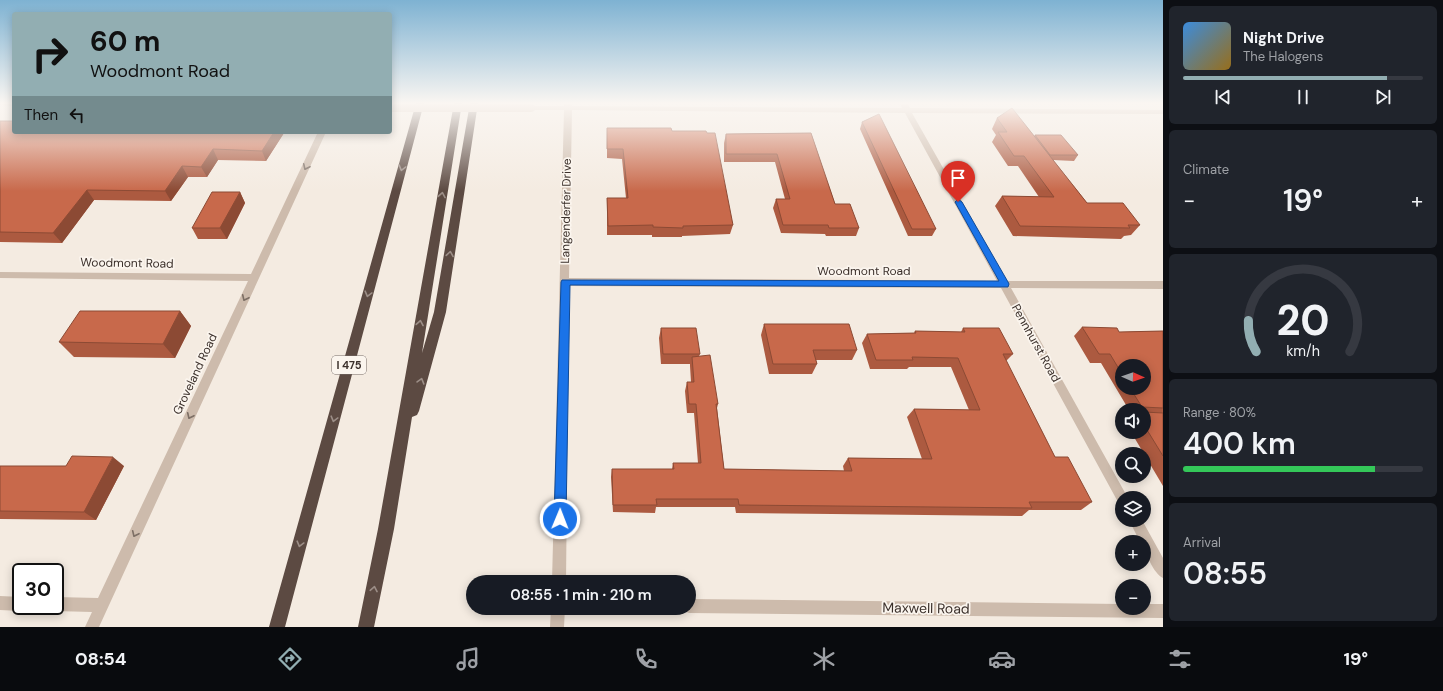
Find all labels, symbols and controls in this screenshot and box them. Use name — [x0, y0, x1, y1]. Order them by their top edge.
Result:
text: 60 m — [90, 23, 160, 60]
icon: right — [24, 28, 76, 80]
text: Night Drive — [1243, 28, 1324, 48]
text: The Halogens — [1243, 48, 1323, 65]
text: Woodmont Road — [90, 59, 230, 83]
icon: previous — [1212, 86, 1234, 108]
icon: pause — [1292, 86, 1314, 108]
icon: next — [1372, 86, 1394, 108]
icon: left — [66, 104, 88, 126]
text: Then — [24, 105, 58, 125]
street label: Langenderfer Drive — [557, 158, 575, 264]
pin — [941, 161, 975, 202]
text: Climate — [1183, 161, 1229, 178]
one-way arrow — [303, 163, 311, 171]
one-way arrow — [398, 164, 407, 171]
icon: arrive — [947, 167, 969, 189]
text: 19° — [1283, 181, 1323, 220]
text: − — [1183, 186, 1195, 215]
text: + — [1411, 186, 1423, 215]
one-way arrow — [437, 192, 446, 198]
one-way arrow — [445, 251, 454, 257]
street label: Woodmont Road — [80, 254, 174, 272]
street label: Woodmont Road — [817, 263, 911, 279]
one-way arrow — [364, 290, 373, 297]
one-way arrow — [242, 293, 250, 301]
text: 20 — [1276, 293, 1330, 347]
street label: Pennhurst Road — [1008, 301, 1064, 385]
one-way arrow — [416, 320, 424, 326]
street label: Groveland Road — [169, 331, 221, 417]
text: km/h — [1286, 341, 1320, 359]
road number: I 475 — [332, 356, 366, 374]
north arrow — [1115, 359, 1151, 395]
map controls — [1115, 359, 1151, 615]
one-way arrow — [416, 378, 425, 385]
button: sound — [1115, 403, 1151, 439]
text: Range · 80% — [1183, 404, 1256, 421]
one-way arrow — [187, 411, 195, 419]
one-way arrow — [330, 415, 339, 422]
text: 400 km — [1183, 424, 1296, 463]
button: search — [1115, 447, 1151, 483]
button: layers — [1115, 491, 1151, 527]
position arrow — [539, 498, 581, 540]
one-way arrow — [132, 529, 140, 537]
text: Arrival — [1183, 534, 1221, 551]
button: + — [1115, 535, 1151, 571]
one-way arrow — [296, 541, 305, 548]
text: 08:55 — [1183, 554, 1267, 593]
speed limit sign: 30 — [12, 563, 64, 615]
button: − — [1115, 579, 1151, 615]
text: 08:55 · 1 min · 210 m — [510, 585, 652, 605]
one-way arrow — [369, 586, 378, 592]
street label: Maxwell Road — [882, 598, 970, 618]
icon: directions — [276, 645, 304, 673]
icon: music — [454, 645, 482, 673]
icon: phone — [632, 645, 660, 673]
icon: climate — [810, 645, 838, 673]
icon: car — [988, 645, 1016, 673]
icon: filters — [1166, 645, 1194, 673]
text: 08:54 — [75, 647, 126, 671]
text: 19° — [1343, 647, 1368, 671]

